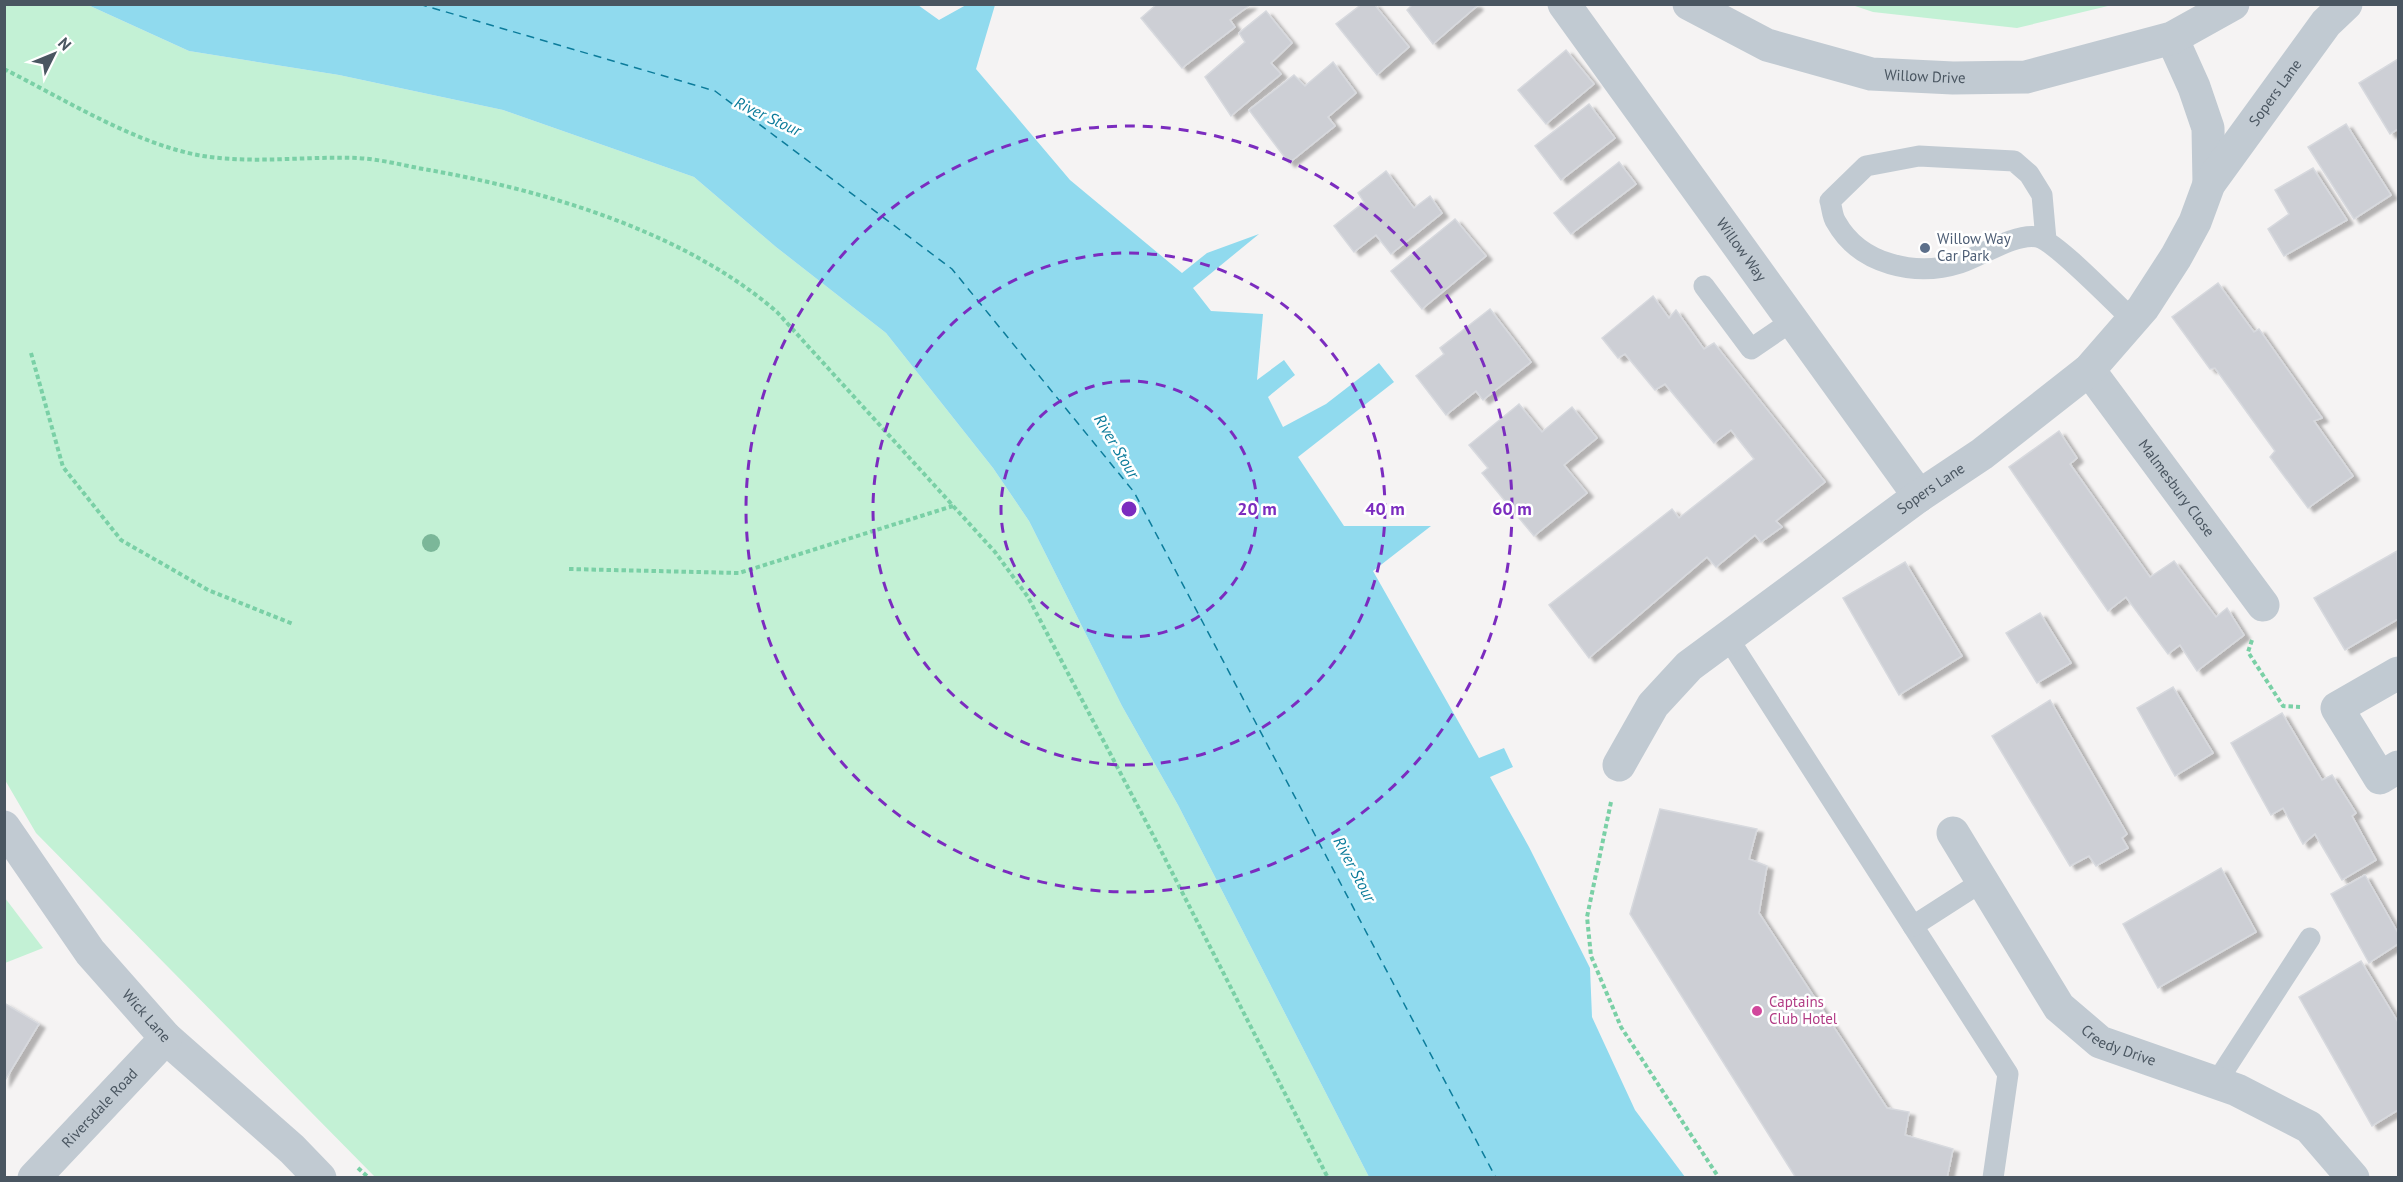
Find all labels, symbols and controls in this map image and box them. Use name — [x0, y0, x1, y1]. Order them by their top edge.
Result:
north arrow — [24, 24, 84, 84]
text: N — [54, 33, 76, 54]
street label: Sopers Lane — [2244, 55, 2306, 129]
street label: Willow Drive — [1884, 65, 1966, 87]
water label: River Stour — [732, 92, 806, 141]
street label: Willow Way — [1712, 214, 1771, 285]
place label: Willow Way Car Park — [1937, 229, 2011, 265]
marker: Willow Way Car Park — [1918, 241, 1932, 255]
water label: River Stour — [1090, 410, 1145, 483]
street label: Malmesbury Close — [2135, 435, 2219, 540]
street label: Sopers Lane — [1893, 458, 1968, 518]
text: 20 m — [1237, 497, 1277, 520]
text: 40 m — [1365, 497, 1405, 520]
text: 60 m — [1492, 497, 1532, 520]
centre of rings — [1119, 499, 1139, 519]
water label: River Stour — [1329, 833, 1381, 907]
street label: Wick Lane — [118, 985, 175, 1046]
place label: Captains Club Hotel — [1769, 992, 1838, 1028]
marker: Captains Club Hotel — [1750, 1004, 1764, 1018]
street label: Creedy Drive — [2077, 1020, 2159, 1070]
street label: Riversdale Road — [57, 1064, 142, 1152]

